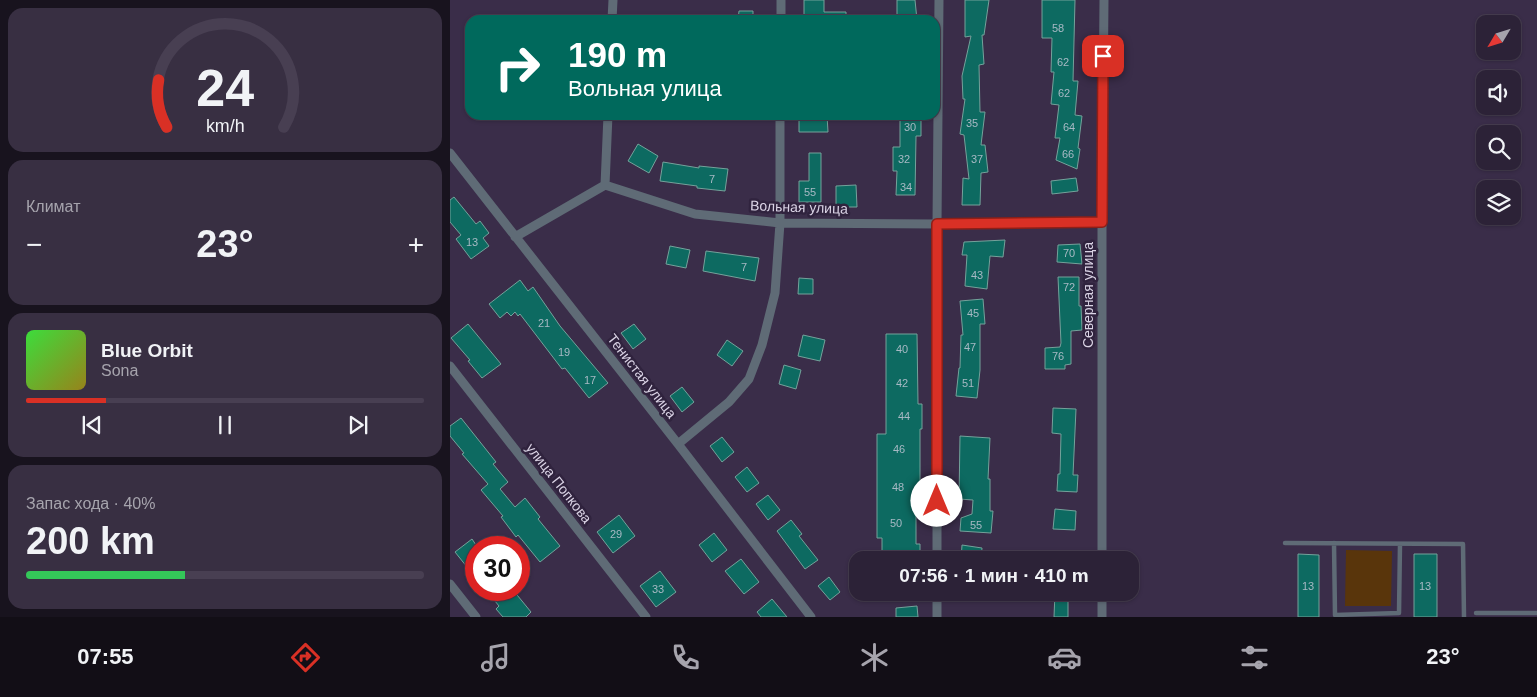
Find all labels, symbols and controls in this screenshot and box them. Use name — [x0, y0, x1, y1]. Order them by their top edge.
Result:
north arrow — [1476, 15, 1521, 60]
map controls — [1476, 15, 1521, 225]
house number: 58 — [1052, 22, 1064, 34]
icon: right — [485, 35, 550, 100]
text: 190 m — [568, 35, 667, 74]
pin — [1082, 35, 1124, 77]
icon: arrive — [1089, 42, 1117, 70]
house number: 62 — [1057, 56, 1069, 68]
text: 24 — [196, 59, 254, 117]
button: sound — [1476, 70, 1521, 115]
text: Вольная улица — [568, 76, 722, 101]
house number: 62 — [1058, 87, 1070, 99]
text: km/h — [206, 116, 244, 136]
house number: 35 — [966, 117, 978, 129]
house number: 30 — [904, 121, 916, 133]
house number: 64 — [1063, 121, 1075, 133]
button: search — [1476, 125, 1521, 170]
house number: 66 — [1062, 148, 1074, 160]
house number: 32 — [898, 153, 910, 165]
house number: 37 — [971, 153, 983, 165]
house number: 7 — [709, 173, 715, 185]
button: layers — [1476, 180, 1521, 225]
house number: 34 — [900, 181, 912, 193]
house number: 55 — [804, 186, 816, 198]
street label: Вольная улица — [750, 197, 848, 217]
text: Климат — [26, 198, 80, 215]
text: 23° — [196, 223, 254, 265]
text: − — [26, 229, 42, 260]
text: + — [408, 229, 424, 260]
house number: 13 — [466, 236, 478, 248]
street label: Северная улица — [1080, 242, 1096, 348]
house number: 70 — [1063, 247, 1075, 259]
house number: 7 — [741, 261, 747, 273]
house number: 43 — [971, 269, 983, 281]
house number: 72 — [1063, 281, 1075, 293]
house number: 45 — [967, 307, 979, 319]
house number: 21 — [538, 317, 550, 329]
street label: Тенистая улица — [604, 331, 680, 421]
text: Blue Orbit — [101, 340, 193, 361]
house number: 47 — [964, 341, 976, 353]
house number: 40 — [896, 343, 908, 355]
house number: 19 — [558, 346, 570, 358]
house number: 76 — [1052, 350, 1064, 362]
text: Sona — [101, 362, 138, 379]
house number: 17 — [584, 374, 596, 386]
house number: 42 — [896, 377, 908, 389]
house number: 51 — [962, 377, 974, 389]
house number: 44 — [898, 410, 910, 422]
icon: previous — [78, 411, 106, 439]
icon: pause — [211, 411, 239, 439]
icon: next — [344, 411, 372, 439]
street label: улица Попкова — [523, 440, 595, 526]
house number: 46 — [893, 443, 905, 455]
position arrow — [910, 474, 962, 526]
house number: 48 — [892, 481, 904, 493]
text: Запас хода · 40% — [26, 495, 155, 512]
house number: 50 — [890, 517, 902, 529]
house number: 55 — [970, 519, 982, 531]
text: 200 km — [26, 520, 155, 562]
house number: 29 — [610, 528, 622, 540]
speed limit sign: 30 — [465, 536, 530, 601]
text: 07:56 · 1 мин · 410 m — [899, 565, 1089, 586]
house number: 13 — [1302, 580, 1314, 592]
house number: 13 — [1419, 580, 1431, 592]
house number: 33 — [652, 583, 664, 595]
icon: directions — [288, 640, 323, 675]
icon: music — [478, 640, 513, 675]
icon: phone — [668, 640, 703, 675]
icon: climate — [857, 640, 892, 675]
icon: car — [1047, 640, 1082, 675]
icon: filters — [1237, 640, 1272, 675]
text: 07:55 — [77, 644, 134, 669]
text: 23° — [1426, 644, 1460, 669]

